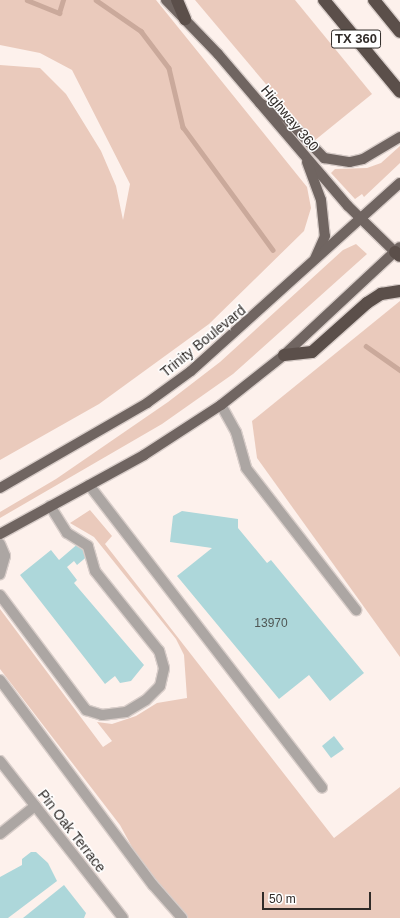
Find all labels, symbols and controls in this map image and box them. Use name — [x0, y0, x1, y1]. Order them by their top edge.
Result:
road number: TX 360 — [331, 28, 381, 50]
street label: Highway 360 — [258, 82, 322, 154]
street label: Trinity Boulevard — [157, 302, 249, 380]
house number: 13970 — [254, 617, 288, 631]
street label: Pin Oak Terrace — [34, 786, 110, 876]
scale bar — [264, 884, 373, 910]
text: 50 m — [269, 892, 296, 906]

